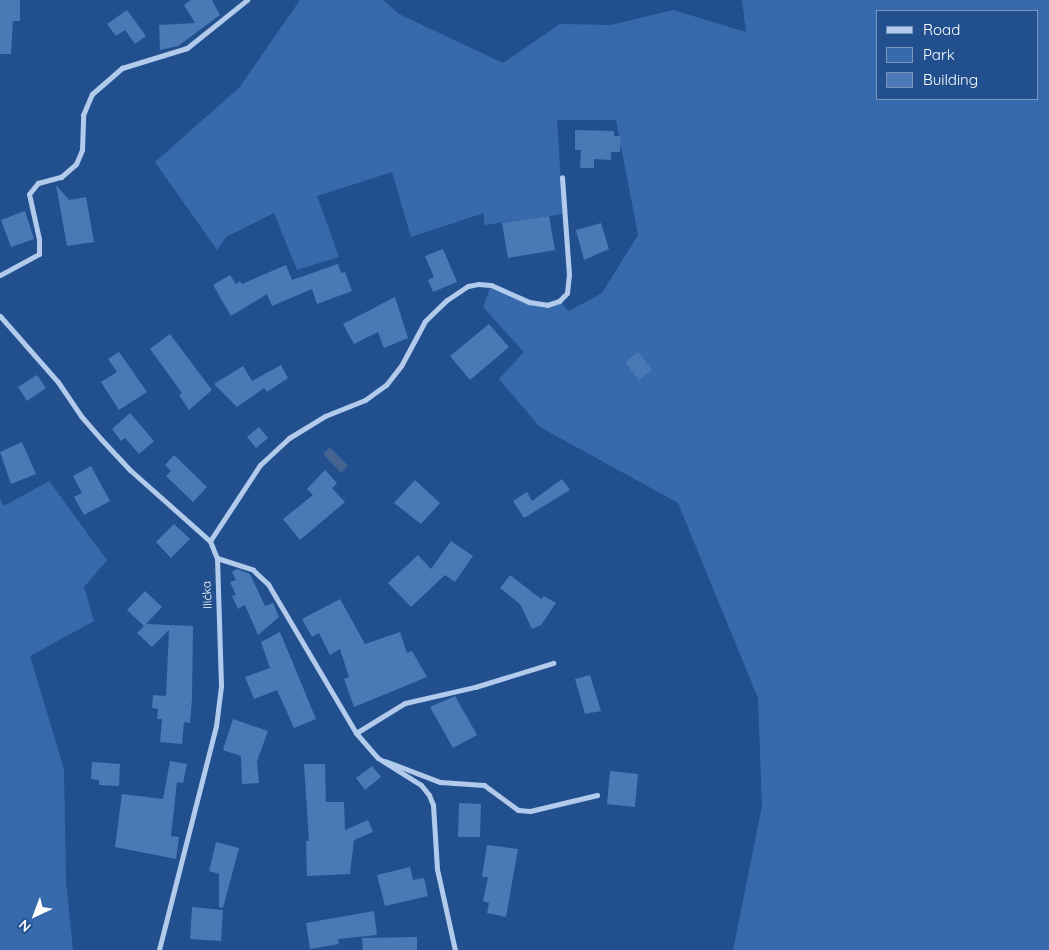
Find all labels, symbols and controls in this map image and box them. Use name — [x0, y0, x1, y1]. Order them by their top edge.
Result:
legend — [876, 10, 1039, 100]
text: Road — [923, 20, 960, 39]
text: Park — [923, 45, 955, 64]
text: Building — [923, 70, 978, 89]
street label: Ilićka — [199, 581, 215, 609]
north arrow — [10, 890, 60, 940]
text: N — [15, 916, 35, 936]

